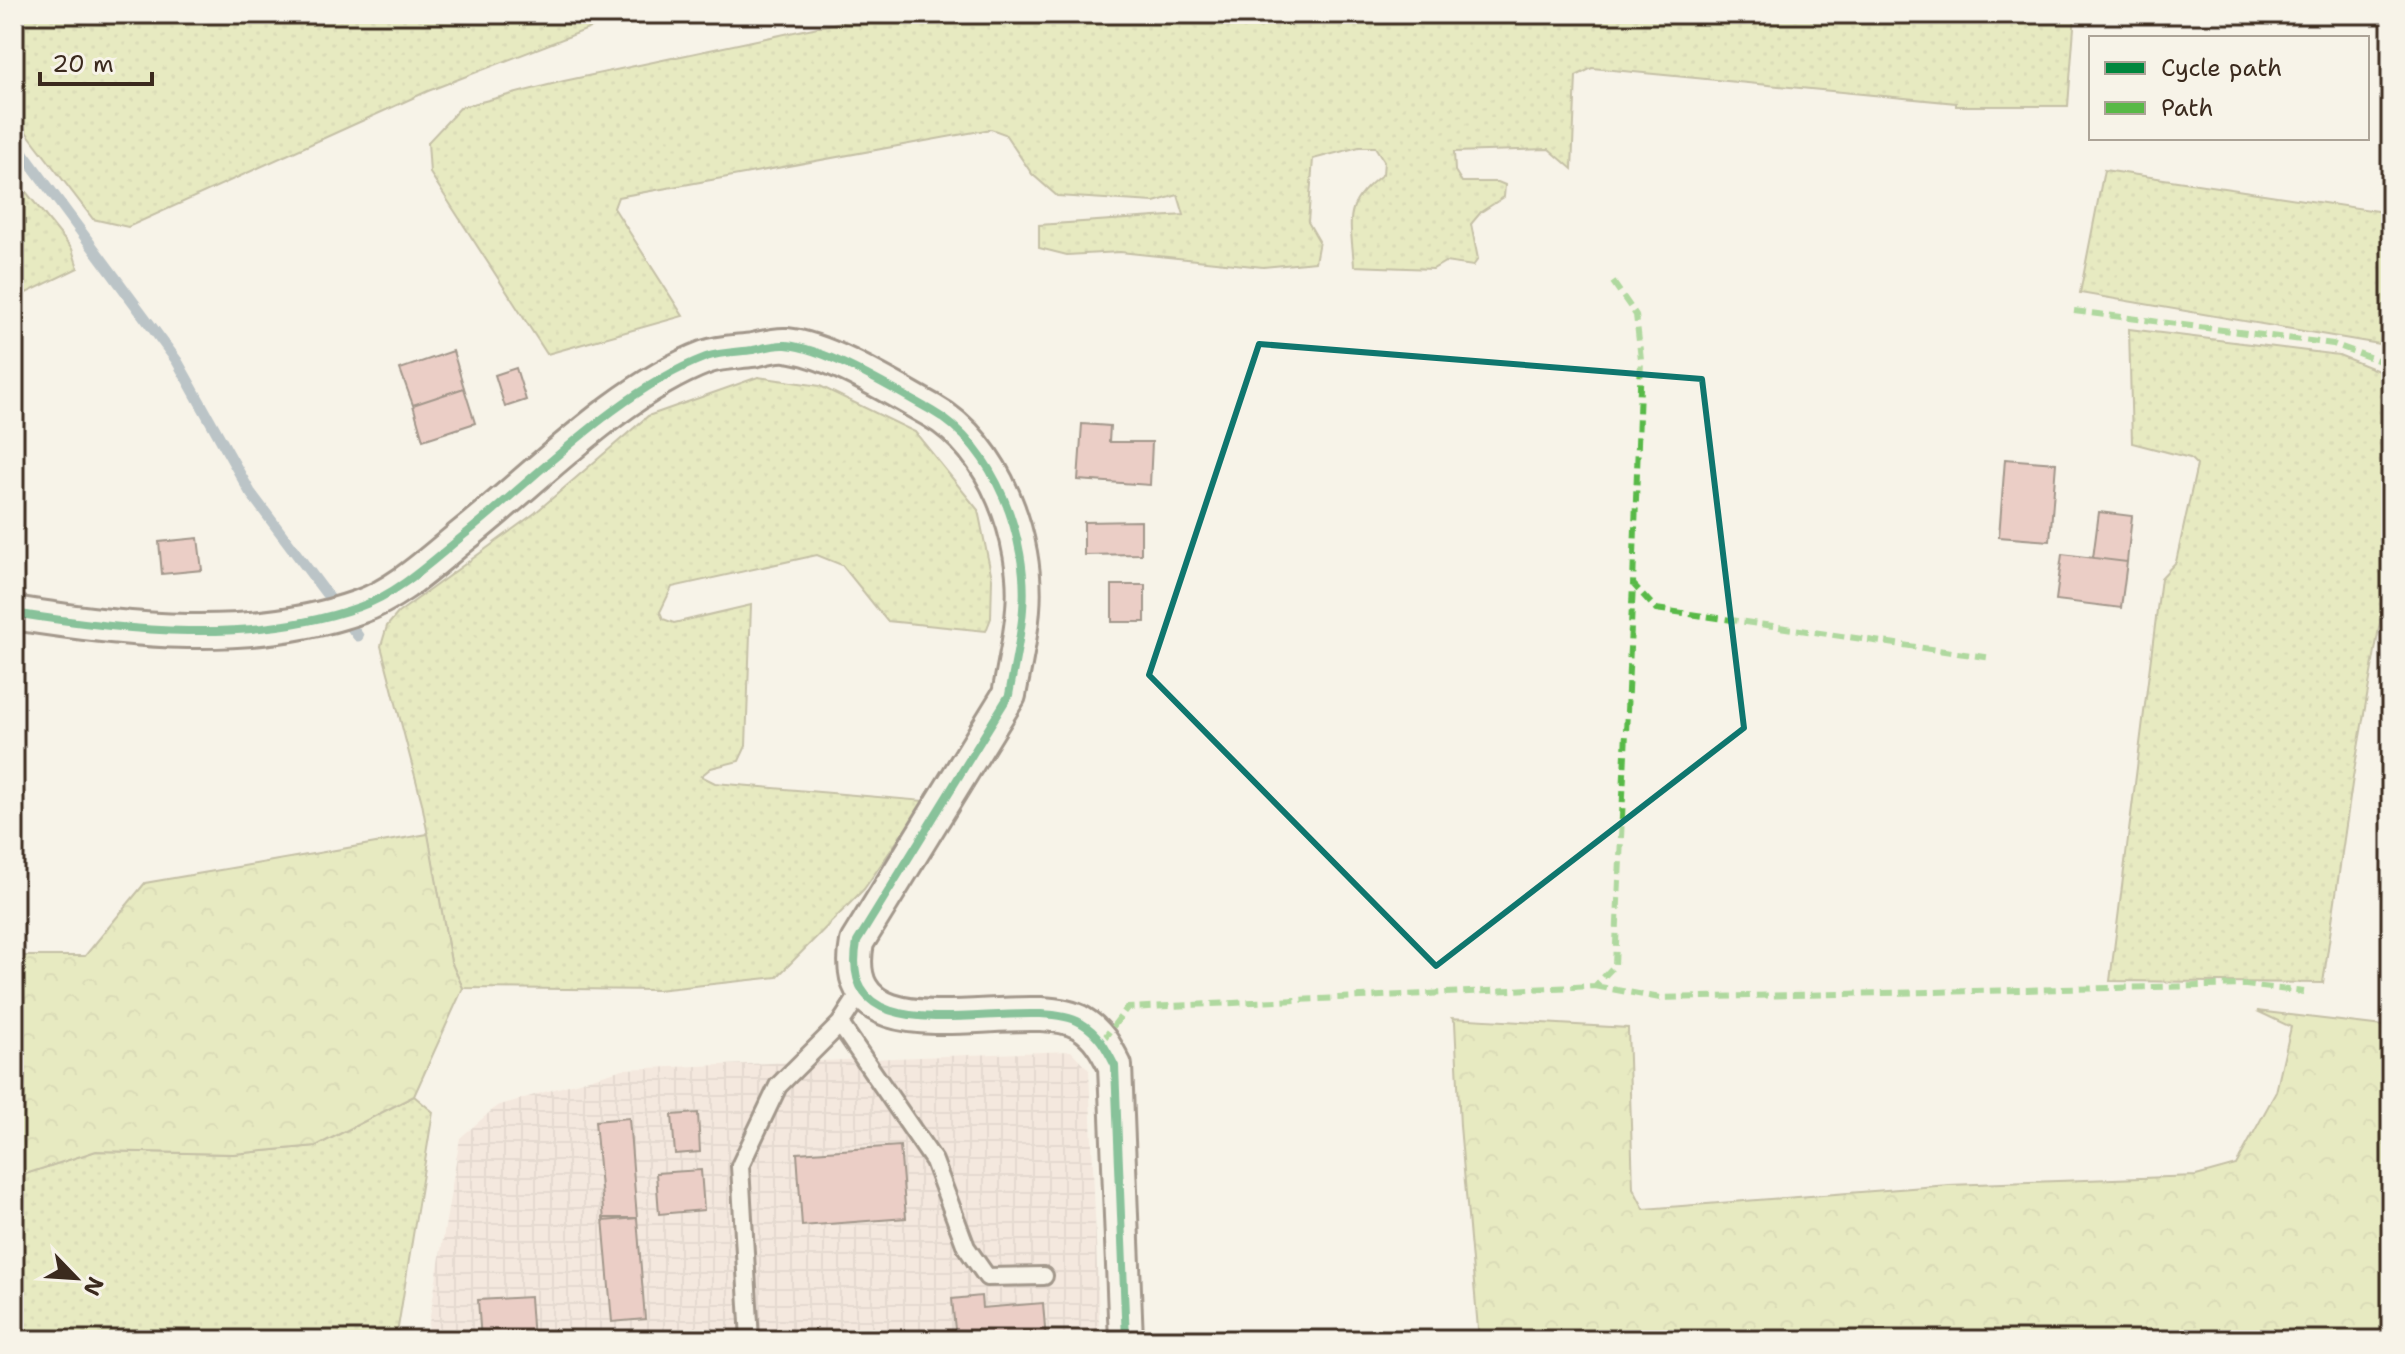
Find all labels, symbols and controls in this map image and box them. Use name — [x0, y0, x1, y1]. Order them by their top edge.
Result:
scale bar — [40, 36, 152, 86]
legend — [2089, 36, 2369, 140]
text: 20 m — [52, 48, 114, 80]
text: Cycle path — [2161, 52, 2282, 84]
text: Path — [2161, 92, 2213, 124]
north arrow — [36, 1238, 116, 1318]
text: N — [77, 1272, 110, 1300]

